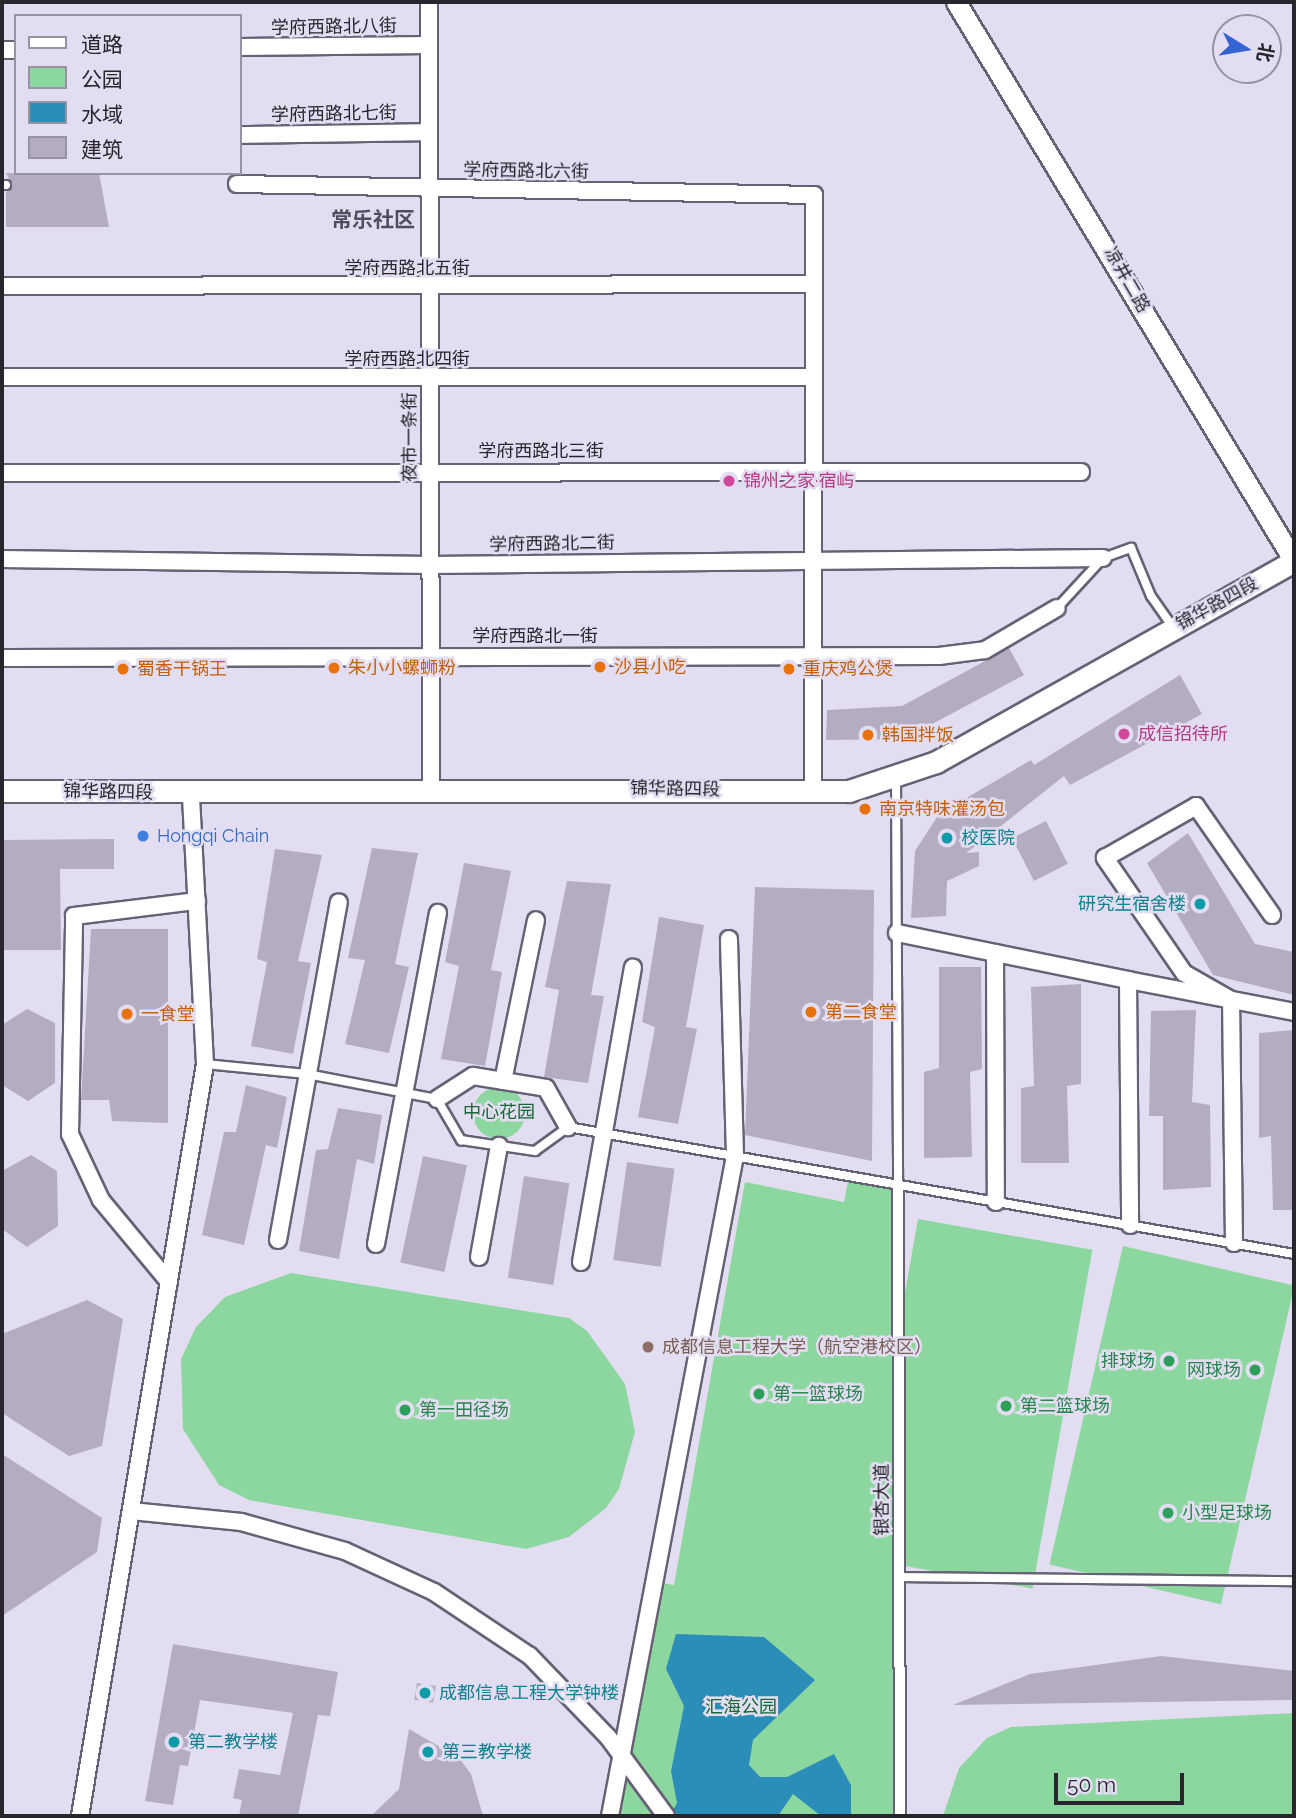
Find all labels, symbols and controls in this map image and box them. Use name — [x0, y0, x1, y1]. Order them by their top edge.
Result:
legend — [14, 14, 242, 175]
north arrow — [1212, 14, 1282, 84]
street label: 学府西路北八街 — [271, 15, 397, 39]
text: 道路 — [81, 32, 123, 57]
text: 北 — [1253, 41, 1278, 64]
text: 公园 — [81, 67, 123, 92]
text: 水域 — [81, 102, 123, 127]
street label: 学府西路北七街 — [271, 102, 397, 126]
text: 建筑 — [81, 137, 123, 162]
street label: 学府西路北六街 — [463, 159, 589, 183]
district label: 常乐社区 — [331, 207, 415, 233]
street label: 凉井二路 — [1100, 243, 1154, 317]
street label: 学府西路北五街 — [344, 257, 470, 279]
street label: 学府西路北四街 — [344, 348, 470, 370]
street label: 夜市一条街 — [399, 392, 421, 482]
street label: 学府西路北三街 — [478, 440, 604, 462]
place label: 锦州之家·宿屿 — [743, 470, 854, 492]
marker: 锦州之家·宿屿 — [721, 473, 737, 489]
street label: 学府西路北二街 — [489, 532, 615, 556]
street label: 锦华路四段 — [1172, 573, 1262, 635]
street label: 学府西路北一街 — [472, 625, 598, 647]
place label: 沙县小吃 — [614, 656, 686, 678]
place label: 朱小小螺蛳粉 — [348, 657, 456, 679]
place label: 蜀香干锅王 — [137, 658, 227, 680]
place label: 重庆鸡公煲 — [803, 658, 893, 680]
marker: 沙县小吃 — [592, 659, 608, 675]
marker: 朱小小螺蛳粉 — [326, 660, 342, 676]
marker: 蜀香干锅王 — [115, 661, 131, 677]
marker: 重庆鸡公煲 — [781, 661, 797, 677]
place label: 成信招待所 — [1138, 723, 1228, 745]
place label: 韩国拌饭 — [882, 724, 954, 746]
marker: 成信招待所 — [1116, 726, 1132, 742]
marker: 韩国拌饭 — [860, 727, 876, 743]
street label: 锦华路四段 — [630, 777, 720, 801]
street label: 锦华路四段 — [63, 780, 153, 804]
place label: 南京特味灌汤包 — [879, 798, 1005, 820]
marker: 南京特味灌汤包 — [857, 801, 873, 817]
place label: Hongqi Chain — [157, 825, 269, 847]
place label: 校医院 — [961, 827, 1015, 849]
marker: Hongqi Chain — [135, 828, 151, 844]
marker: 校医院 — [939, 830, 955, 846]
place label: 研究生宿舍楼 — [1078, 893, 1186, 915]
marker: 研究生宿舍楼 — [1192, 896, 1208, 912]
place label: 第二食堂 — [825, 1001, 897, 1023]
place label: 一食堂 — [141, 1003, 195, 1025]
marker: 第二食堂 — [803, 1004, 819, 1020]
marker: 一食堂 — [119, 1006, 135, 1022]
park label: 中心花园 — [463, 1101, 535, 1123]
place label: 成都信息工程大学（航空港校区） — [662, 1336, 932, 1358]
marker: 成都信息工程大学（航空港校区） — [640, 1339, 656, 1355]
place label: 排球场 — [1101, 1350, 1155, 1372]
marker: 排球场 — [1161, 1353, 1177, 1369]
place label: 网球场 — [1187, 1359, 1241, 1381]
marker: 网球场 — [1247, 1362, 1263, 1378]
place label: 第一篮球场 — [773, 1383, 863, 1405]
marker: 第一篮球场 — [751, 1386, 767, 1402]
place label: 第二篮球场 — [1020, 1395, 1110, 1417]
marker: 第二篮球场 — [998, 1398, 1014, 1414]
place label: 第一田径场 — [419, 1399, 509, 1421]
marker: 第一田径场 — [397, 1402, 413, 1418]
street label: 银杏大道 — [871, 1464, 893, 1536]
place label: 小型足球场 — [1182, 1502, 1272, 1524]
marker: 小型足球场 — [1160, 1505, 1176, 1521]
place label: 成都信息工程大学钟楼 — [439, 1682, 619, 1704]
marker: 成都信息工程大学钟楼 — [417, 1685, 433, 1701]
park label: 汇海公园 — [705, 1696, 777, 1718]
place label: 第二教学楼 — [188, 1731, 278, 1753]
marker: 第二教学楼 — [166, 1734, 182, 1750]
place label: 第三教学楼 — [442, 1741, 532, 1763]
marker: 第三教学楼 — [420, 1744, 436, 1760]
scale bar — [1058, 1758, 1188, 1802]
text: 50 m — [1067, 1772, 1116, 1797]

